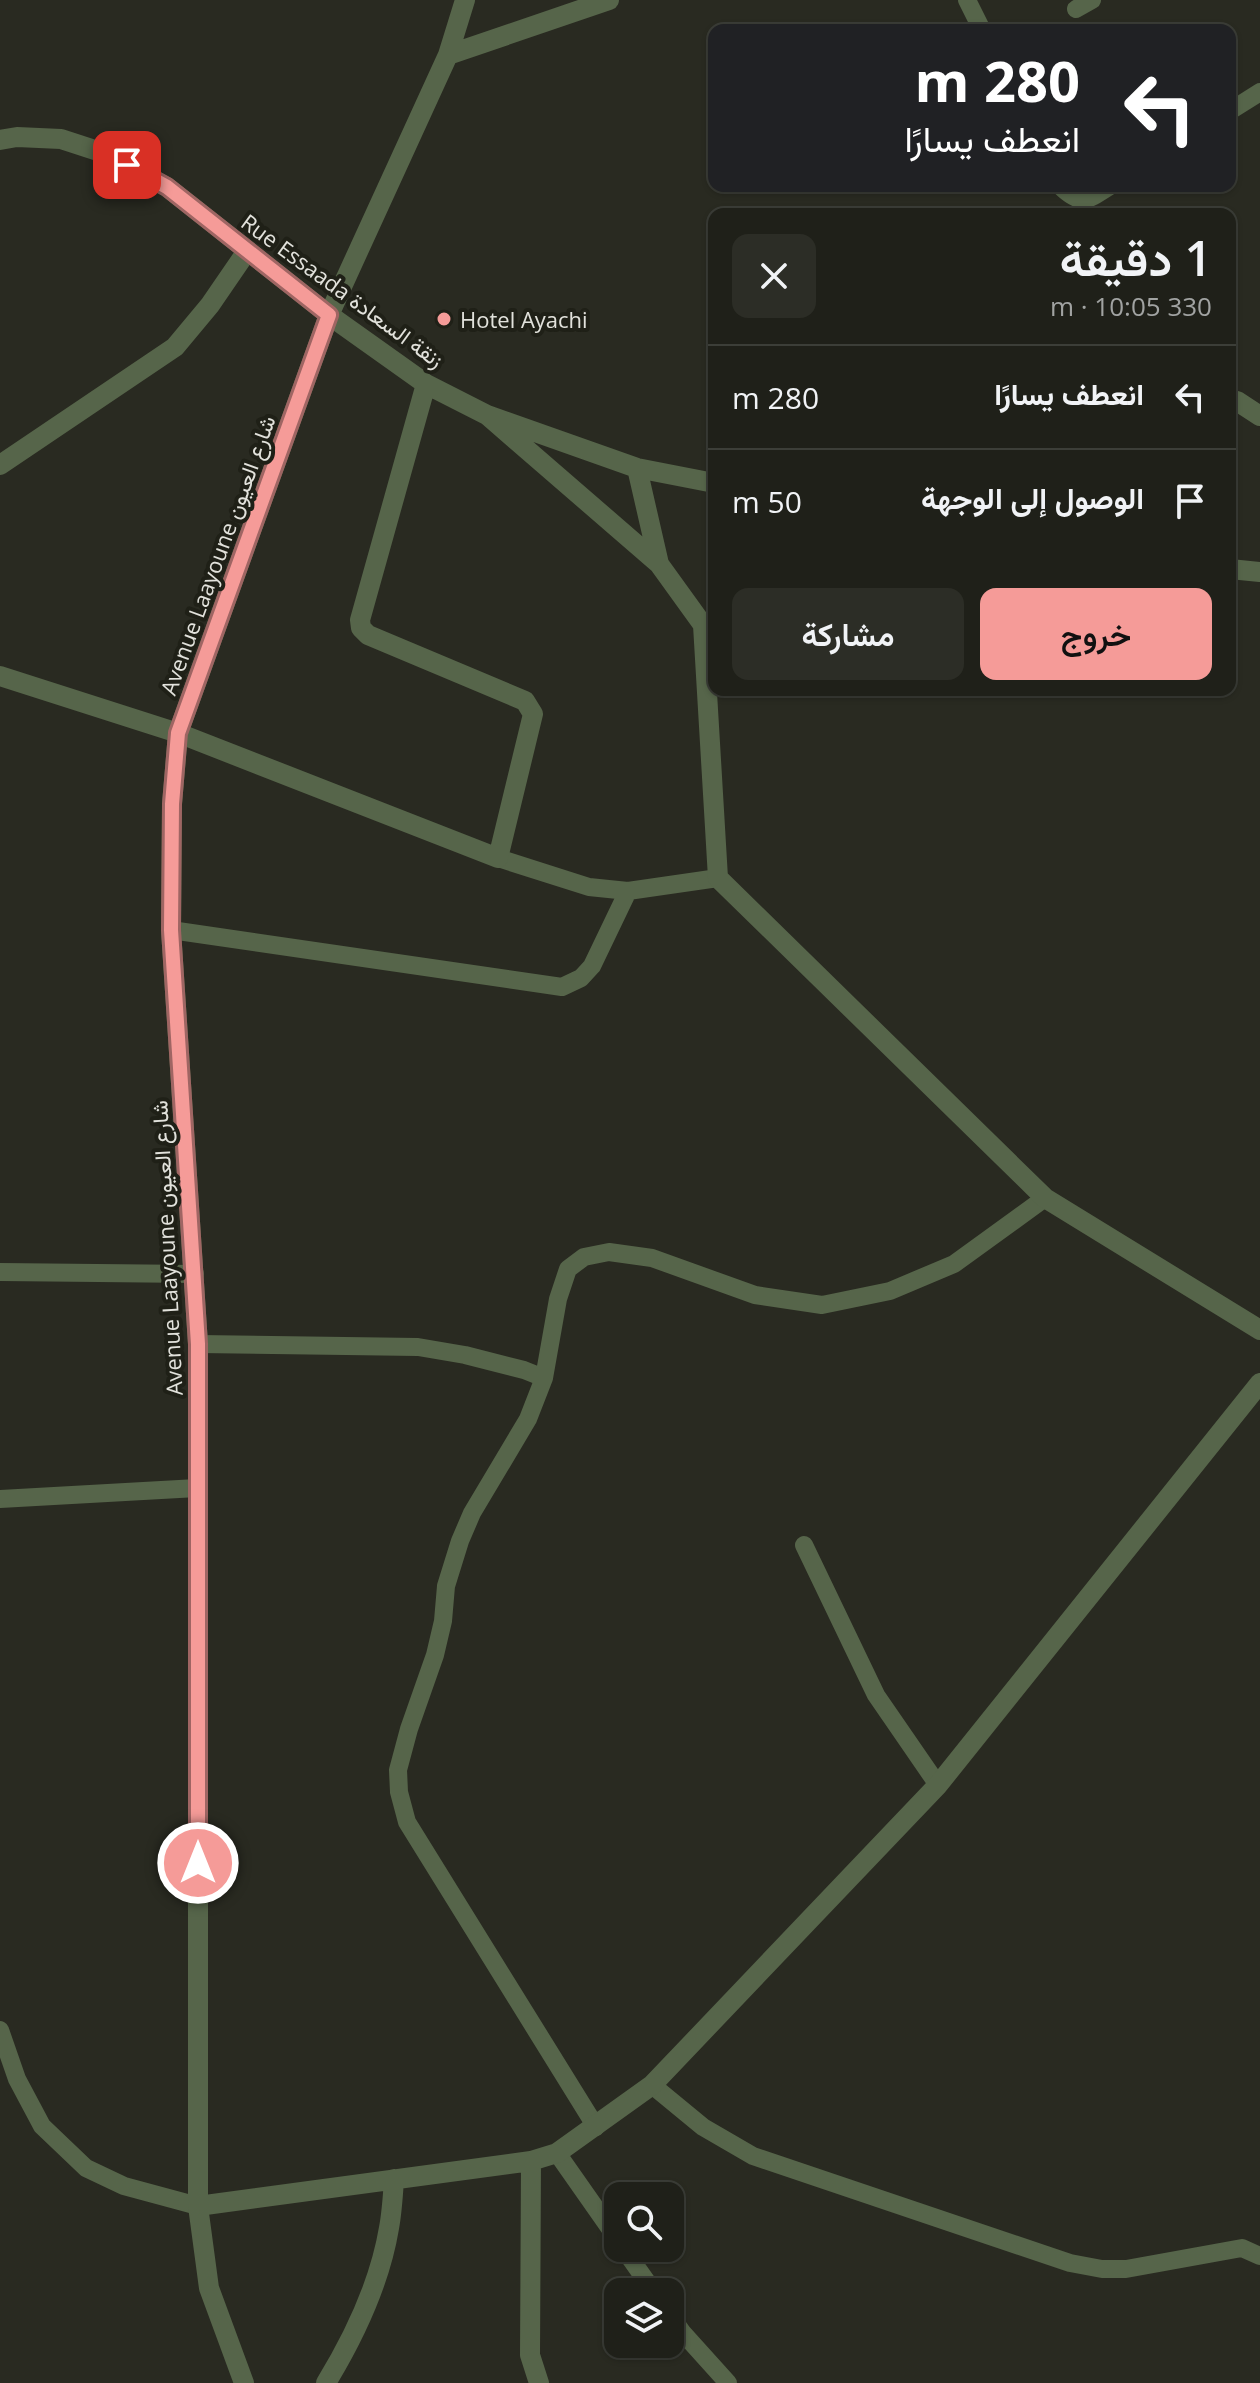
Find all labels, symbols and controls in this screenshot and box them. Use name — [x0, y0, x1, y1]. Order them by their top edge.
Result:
text: 280 m — [914, 42, 1080, 118]
icon: left — [1108, 56, 1212, 160]
text: انعطف يسارًا — [904, 114, 1080, 163]
pin — [93, 131, 161, 199]
icon: arrive — [105, 143, 149, 187]
street label: Rue Essaada زنقة السعادة — [236, 206, 450, 374]
text: 1 دقيقة — [1059, 225, 1212, 290]
button: close — [732, 234, 816, 318]
text: 330 m · 10:05 — [1050, 288, 1212, 324]
place label: Hotel Ayachi — [460, 304, 588, 334]
marker: Hotel Ayachi — [435, 310, 453, 328]
text: انعطف يسارًا — [994, 373, 1144, 414]
icon: left — [1168, 375, 1212, 419]
text: 280 m — [732, 377, 819, 418]
street label: Avenue Laayoune شارع العيون — [152, 411, 283, 699]
text: الوصول إلى الوجهة — [921, 477, 1144, 518]
icon: arrive — [1168, 479, 1212, 523]
text: 50 m — [732, 481, 802, 522]
button: مشاركة — [732, 588, 964, 680]
button: خروج — [980, 588, 1212, 680]
street label: Avenue Laayoune شارع العيون — [143, 1100, 190, 1396]
position arrow — [156, 1821, 240, 1905]
map controls — [604, 2182, 684, 2358]
button: search — [604, 2182, 684, 2262]
button: layers — [604, 2278, 684, 2358]

